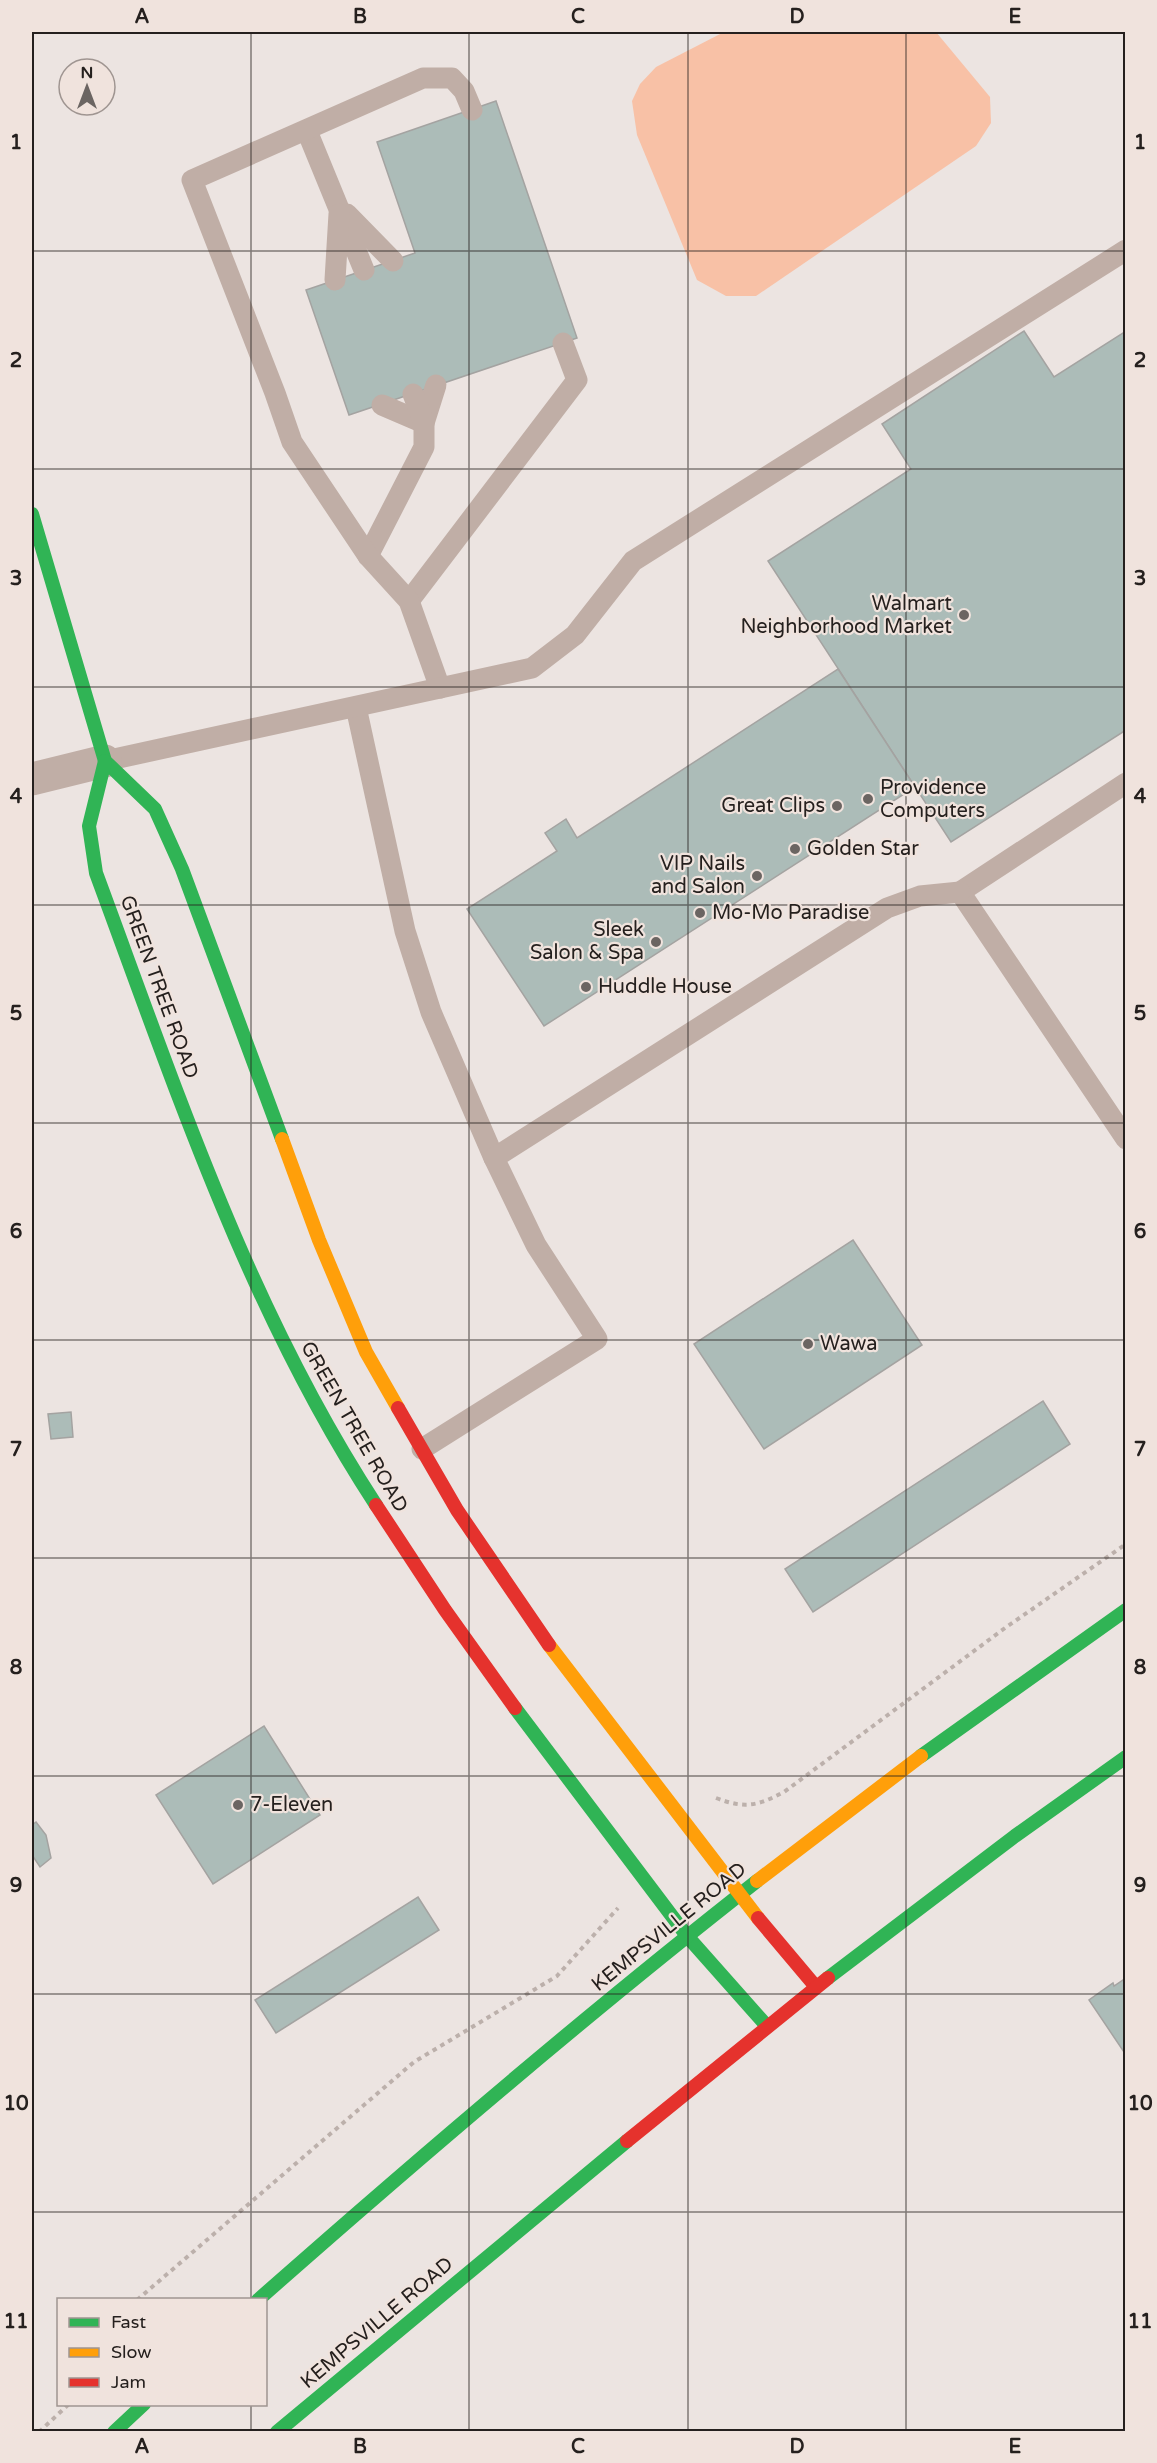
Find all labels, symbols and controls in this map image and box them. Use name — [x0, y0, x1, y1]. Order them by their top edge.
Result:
text: A — [135, 5, 150, 29]
text: B — [353, 5, 367, 29]
text: C — [571, 5, 585, 29]
text: D — [789, 5, 805, 29]
text: E — [1009, 5, 1022, 29]
north arrow — [57, 57, 117, 117]
text: N — [81, 63, 93, 83]
text: 1 — [10, 131, 22, 155]
text: 1 — [1134, 131, 1146, 155]
text: 2 — [10, 349, 22, 373]
text: 2 — [1134, 349, 1146, 373]
text: 3 — [10, 567, 22, 591]
text: 3 — [1134, 567, 1146, 591]
place label: Walmart Neighborhood Market — [740, 592, 952, 639]
marker: Walmart Neighborhood Market — [957, 608, 971, 622]
place label: Providence Computers — [880, 776, 986, 823]
text: 4 — [10, 785, 23, 809]
text: 4 — [1134, 785, 1147, 809]
marker: Providence Computers — [861, 792, 875, 806]
place label: Great Clips — [721, 794, 825, 818]
marker: Great Clips — [830, 799, 844, 813]
place label: Golden Star — [807, 837, 919, 861]
marker: Golden Star — [788, 842, 802, 856]
place label: VIP Nails and Salon — [651, 852, 745, 899]
marker: VIP Nails and Salon — [750, 869, 764, 883]
street label: GREEN TREE ROAD — [115, 892, 203, 1082]
place label: Mo-Mo Paradise — [712, 901, 869, 925]
marker: Mo-Mo Paradise — [693, 906, 707, 920]
place label: Sleek Salon & Spa — [530, 918, 644, 965]
marker: Sleek Salon & Spa — [649, 935, 663, 949]
place label: Huddle House — [598, 975, 732, 999]
marker: Huddle House — [579, 980, 593, 994]
text: 5 — [10, 1002, 22, 1026]
text: 5 — [1134, 1002, 1146, 1026]
text: 6 — [10, 1220, 22, 1244]
text: 6 — [1134, 1220, 1146, 1244]
place label: Wawa — [820, 1332, 877, 1356]
street label: GREEN TREE ROAD — [295, 1337, 413, 1517]
marker: Wawa — [801, 1337, 815, 1351]
text: 7 — [10, 1438, 22, 1462]
text: 7 — [1134, 1438, 1146, 1462]
text: 8 — [10, 1656, 22, 1680]
text: 8 — [1134, 1656, 1146, 1680]
place label: 7-Eleven — [250, 1793, 333, 1817]
marker: 7-Eleven — [231, 1798, 245, 1812]
street label: KEMPSVILLE ROAD — [587, 1857, 751, 1997]
text: 9 — [10, 1874, 22, 1898]
text: 9 — [1134, 1874, 1146, 1898]
text: 10 — [3, 2092, 29, 2116]
text: 10 — [1127, 2092, 1153, 2116]
street label: KEMPSVILLE ROAD — [296, 2252, 458, 2394]
legend — [57, 2298, 267, 2406]
text: 11 — [3, 2310, 29, 2334]
text: 11 — [1127, 2310, 1153, 2334]
text: Fast — [111, 2311, 146, 2333]
text: Slow — [111, 2341, 152, 2363]
text: Jam — [111, 2371, 146, 2393]
text: A — [135, 2435, 150, 2459]
text: B — [353, 2435, 367, 2459]
text: C — [571, 2435, 585, 2459]
text: D — [789, 2435, 805, 2459]
text: E — [1009, 2435, 1022, 2459]

